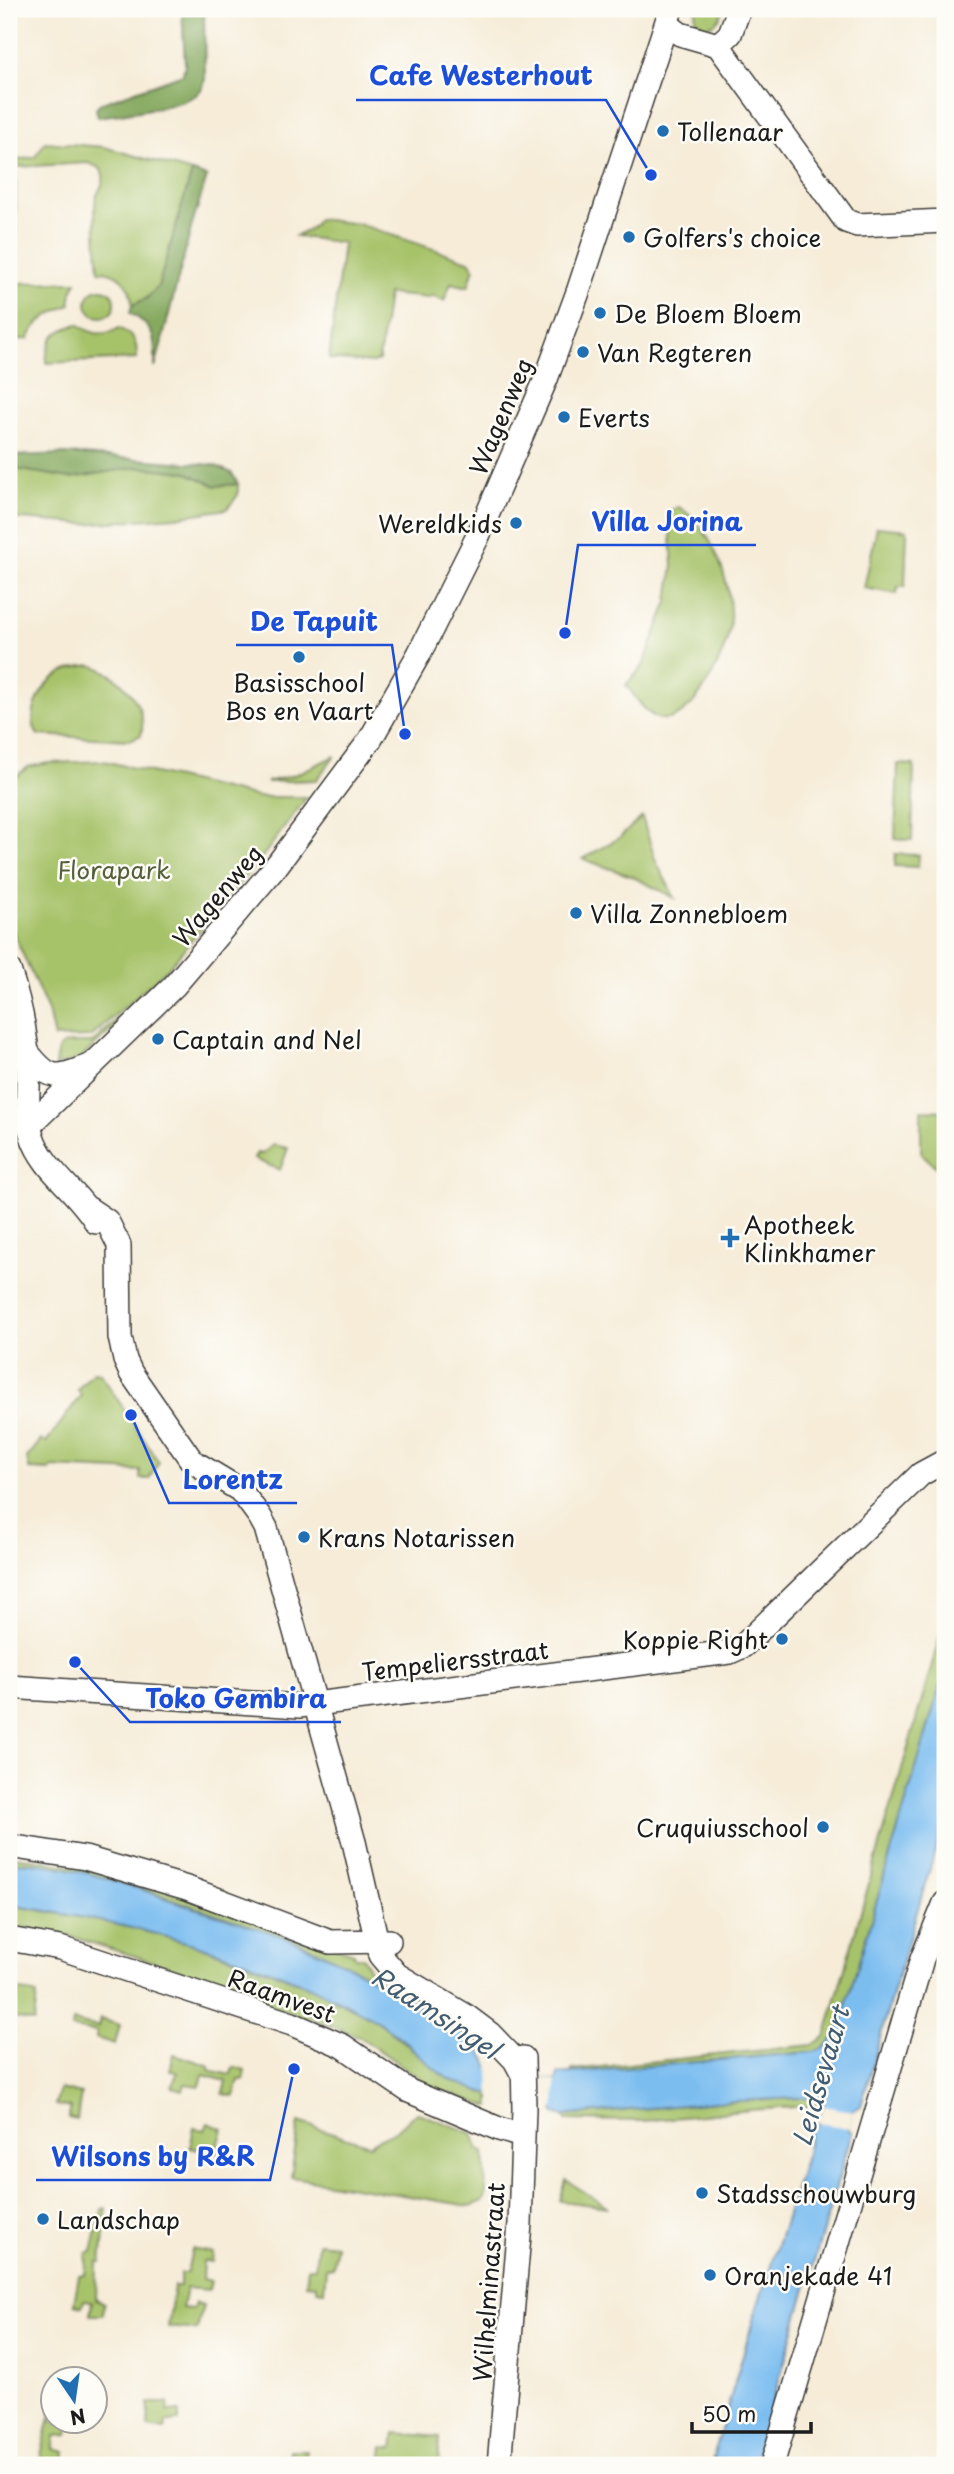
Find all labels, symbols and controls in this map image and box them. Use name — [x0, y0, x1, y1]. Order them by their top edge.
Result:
callout: Cafe Westerhout — [356, 53, 606, 100]
text: Cafe Westerhout — [369, 55, 593, 94]
place label: Tollenaar — [677, 113, 783, 149]
marker: Tollenaar — [655, 123, 671, 139]
place label: Golfers's choice — [643, 219, 821, 255]
marker: Golfers's choice — [621, 229, 637, 245]
place label: De Bloem Bloem — [614, 295, 802, 331]
marker: De Bloem Bloem — [592, 305, 608, 321]
place label: Van Regteren — [597, 334, 752, 370]
marker: Van Regteren — [575, 344, 591, 360]
street label: Wagenweg — [459, 352, 541, 480]
place label: Everts — [578, 399, 650, 435]
marker: Everts — [556, 409, 572, 425]
callout: Villa Jorina — [578, 498, 756, 545]
text: Villa Jorina — [591, 501, 743, 540]
place label: Wereldkids — [378, 505, 502, 541]
marker: Wereldkids — [508, 515, 524, 531]
callout: De Tapuit — [236, 598, 392, 645]
text: De Tapuit — [250, 601, 378, 640]
marker: Basisschool Bos en Vaart — [291, 649, 307, 665]
place label: Basisschool Bos en Vaart — [225, 664, 373, 728]
street label: Wagenweg — [163, 836, 271, 954]
park label: Florapark — [57, 851, 171, 887]
place label: Villa Zonnebloem — [590, 895, 788, 931]
marker: Villa Zonnebloem — [568, 905, 584, 921]
place label: Captain and Nel — [172, 1021, 362, 1057]
marker: Captain and Nel — [150, 1031, 166, 1047]
place label: Apotheek Klinkhamer — [744, 1206, 876, 1270]
marker: Apotheek Klinkhamer — [722, 1230, 738, 1246]
callout: Lorentz — [169, 1456, 297, 1503]
text: Lorentz — [183, 1459, 283, 1498]
place label: Krans Notarissen — [318, 1519, 515, 1555]
marker: Krans Notarissen — [296, 1529, 312, 1545]
place label: Koppie Right — [623, 1621, 768, 1657]
street label: Tempeliersstraat — [360, 1631, 551, 1689]
marker: Koppie Right — [774, 1631, 790, 1647]
callout: Toko Gembira — [130, 1675, 341, 1722]
text: Toko Gembira — [145, 1678, 327, 1717]
place label: Cruquiusschool — [636, 1809, 809, 1845]
marker: Cruquiusschool — [815, 1819, 831, 1835]
water label: Raamsingel — [365, 1956, 511, 2070]
street label: Raamvest — [223, 1959, 341, 2031]
water label: Leidsevaart — [782, 1999, 859, 2150]
callout: Wilsons by R&R — [36, 2133, 270, 2180]
text: Wilsons by R&R — [51, 2136, 255, 2175]
place label: Stadsschouwburg — [716, 2175, 916, 2211]
street label: Wilhelminastraat — [463, 2181, 513, 2383]
marker: Stadsschouwburg — [694, 2185, 710, 2201]
place label: Landschap — [57, 2201, 180, 2237]
marker: Landschap — [35, 2211, 51, 2227]
place label: Oranjekade 41 — [724, 2257, 892, 2293]
marker: Oranjekade 41 — [702, 2267, 718, 2283]
north arrow — [38, 2366, 108, 2436]
scale bar — [692, 2390, 810, 2434]
text: 50 m — [702, 2397, 756, 2429]
text: N — [68, 2402, 89, 2433]

